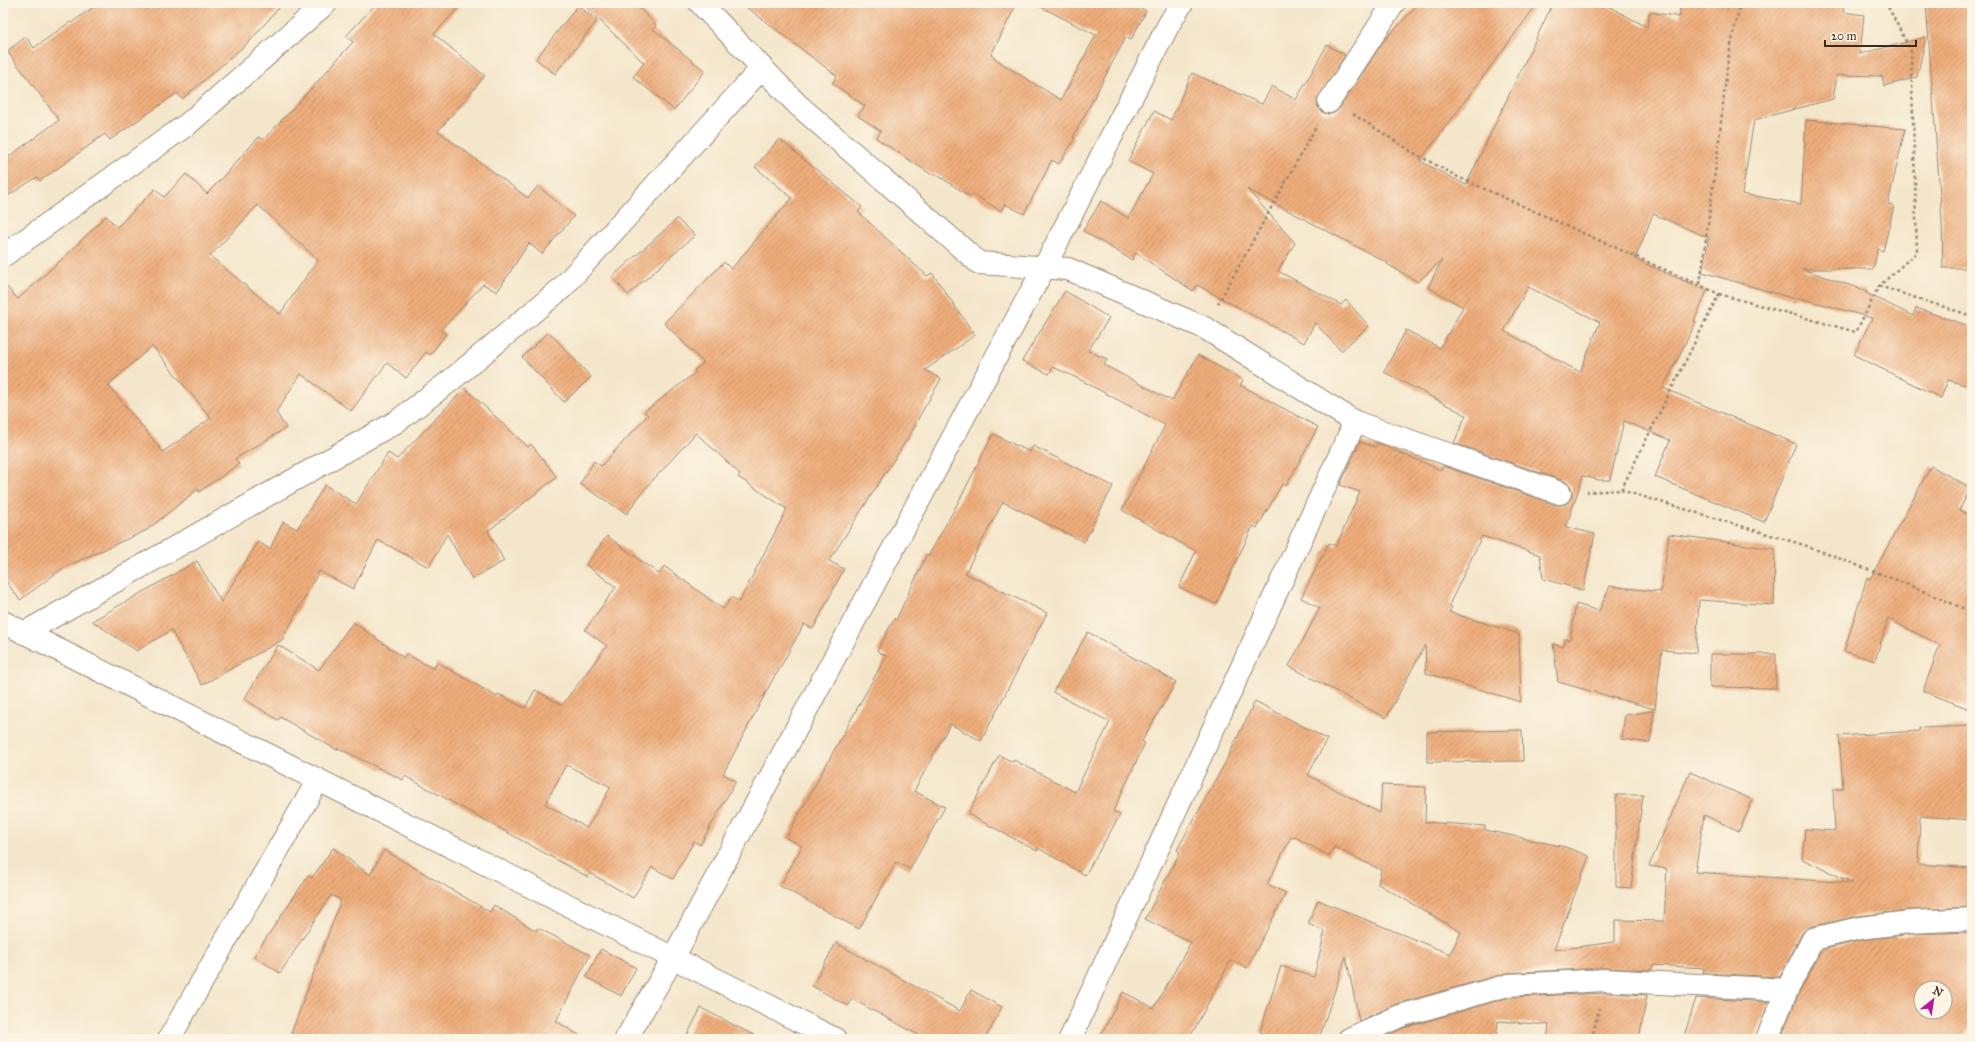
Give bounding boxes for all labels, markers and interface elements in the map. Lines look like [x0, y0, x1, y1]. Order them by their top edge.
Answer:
scale bar [1825, 22, 1916, 48]
text: 20 m [1831, 29, 1857, 43]
north arrow [1913, 980, 1953, 1020]
text: N [1930, 984, 1946, 1000]

